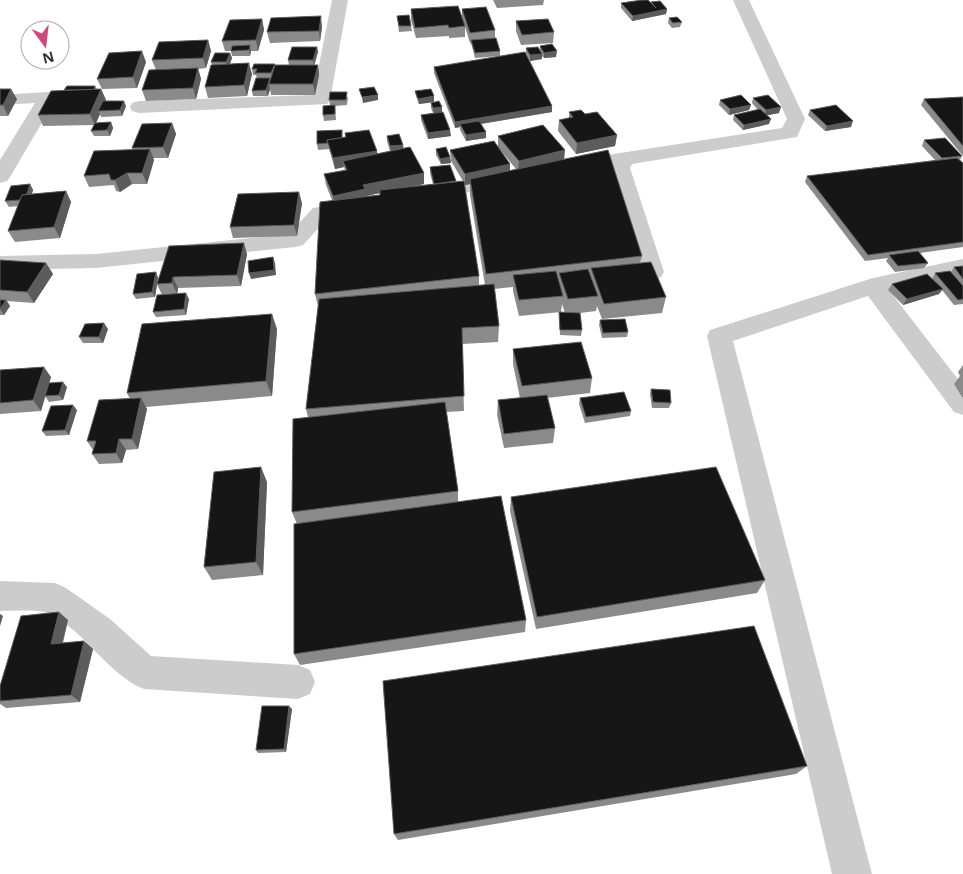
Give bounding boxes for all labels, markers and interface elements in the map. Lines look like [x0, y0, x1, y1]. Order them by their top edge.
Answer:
north arrow [20, 20, 70, 70]
text: N [41, 47, 56, 69]

